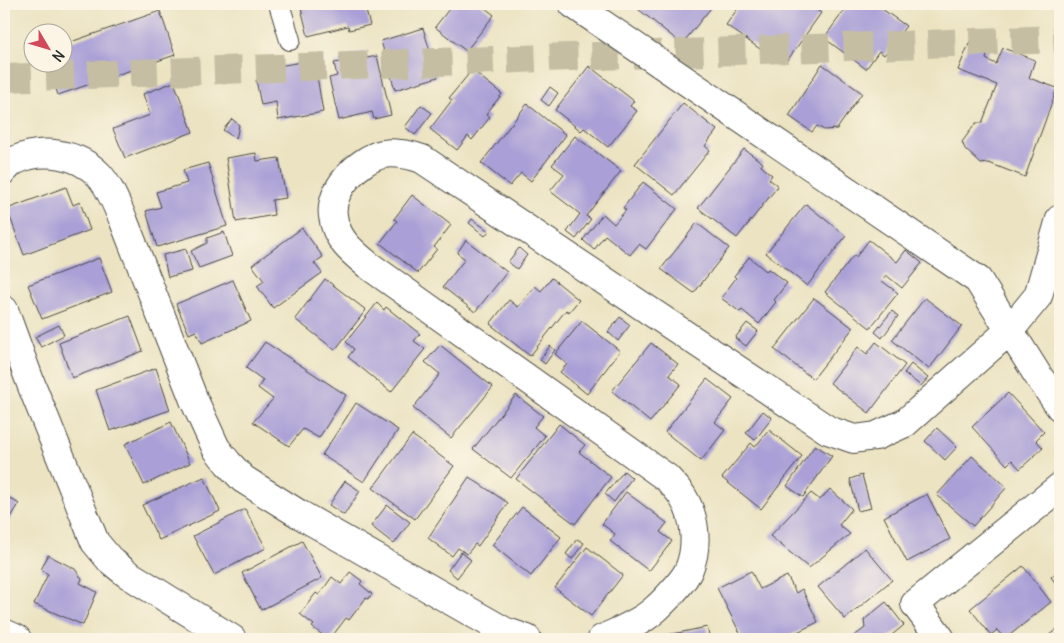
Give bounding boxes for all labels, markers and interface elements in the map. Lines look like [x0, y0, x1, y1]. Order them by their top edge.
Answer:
north arrow [22, 22, 72, 72]
text: N [48, 47, 68, 65]

